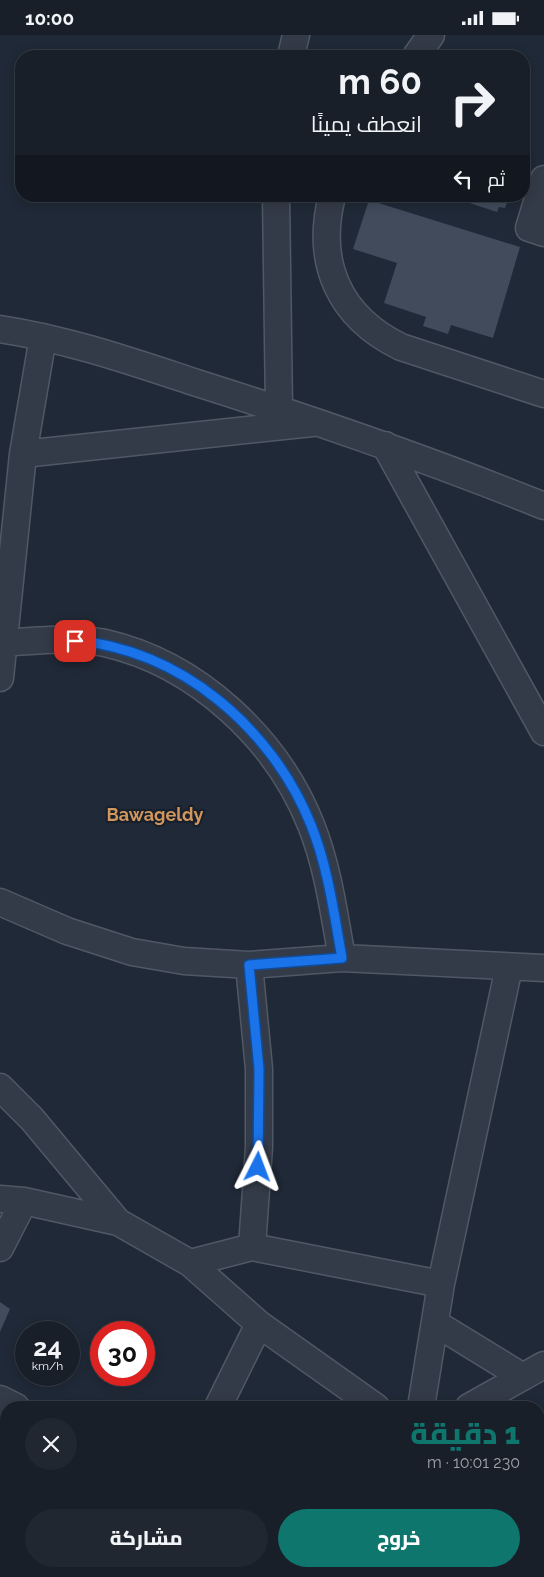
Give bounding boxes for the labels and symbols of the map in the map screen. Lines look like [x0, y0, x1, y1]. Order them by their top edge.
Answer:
pin [54, 620, 96, 662]
district label: Bawageldy [107, 804, 203, 825]
position arrow [231, 1140, 283, 1192]
speed limit sign: 30 [90, 1321, 155, 1386]

